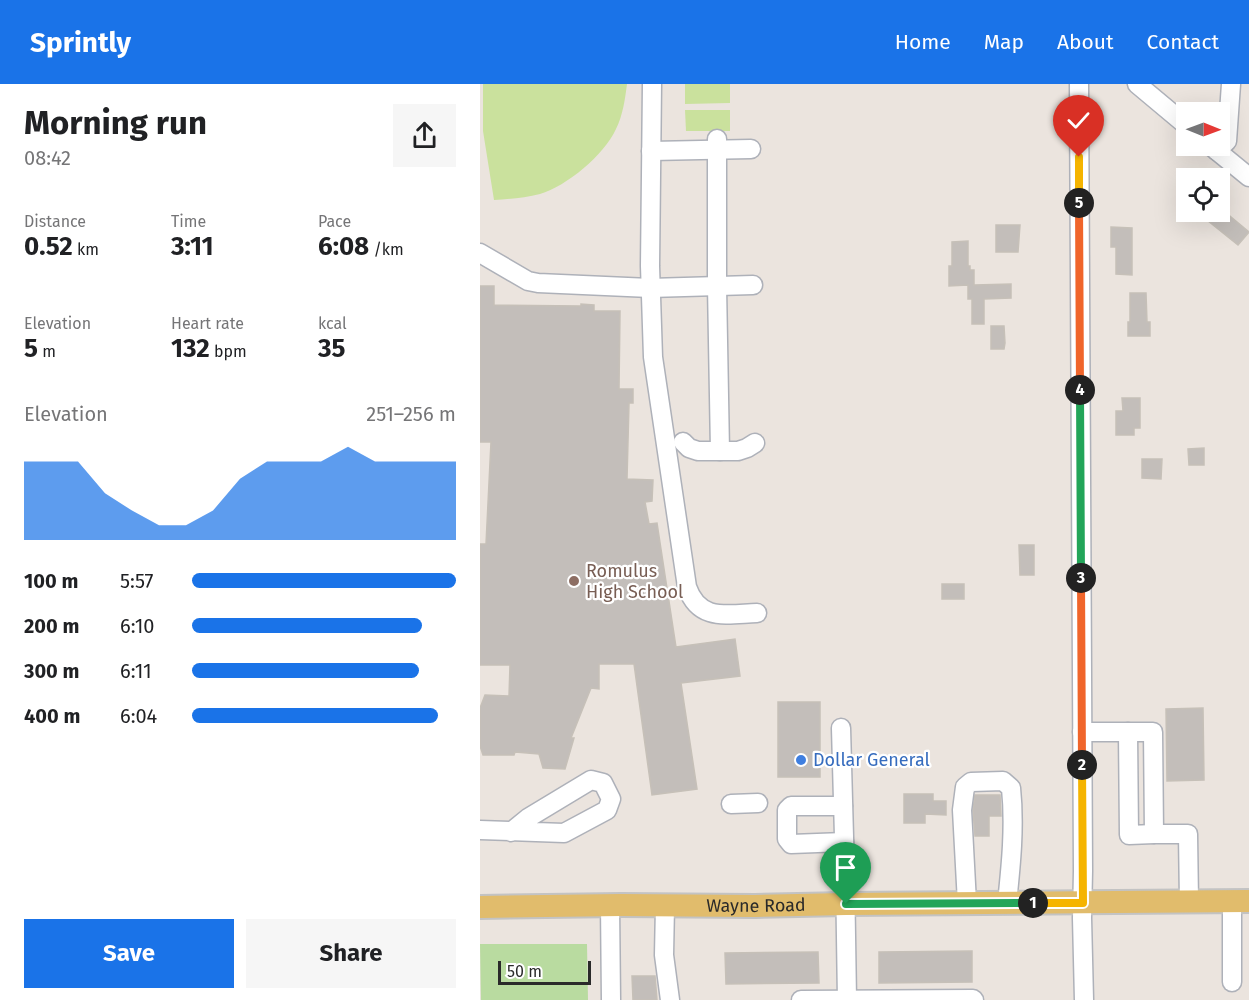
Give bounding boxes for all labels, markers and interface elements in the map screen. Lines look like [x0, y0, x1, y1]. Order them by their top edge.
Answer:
text: Sprintly [30, 26, 131, 59]
text: Home [895, 29, 951, 55]
text: Map [984, 29, 1024, 55]
text: About [1057, 29, 1114, 55]
text: Contact [1147, 29, 1219, 55]
pin [1053, 95, 1104, 157]
north arrow [1176, 102, 1230, 156]
map controls [1176, 102, 1230, 222]
text: Morning run [24, 103, 207, 143]
button: share [393, 104, 456, 167]
icon: check [1062, 104, 1095, 137]
text: 08:42 [24, 146, 71, 170]
button: locate [1176, 168, 1230, 222]
pin: 5 [1064, 188, 1094, 218]
text: 5 [1075, 193, 1083, 212]
text: Distance [24, 212, 86, 231]
text: Time [171, 212, 206, 231]
text: Pace [318, 212, 351, 231]
text: 0.52 [24, 231, 73, 262]
text: 3:11 [171, 231, 214, 262]
text: 6:08 [318, 231, 369, 262]
text: km [73, 240, 99, 259]
text: /km [369, 240, 404, 259]
text: Elevation [24, 314, 91, 333]
text: Heart rate [171, 314, 244, 333]
text: kcal [318, 314, 347, 333]
text: 5 [24, 333, 38, 364]
text: 132 [171, 333, 210, 364]
text: 35 [318, 333, 345, 364]
text: m [38, 342, 56, 361]
text: bpm [210, 342, 247, 361]
pin: 4 [1065, 375, 1095, 405]
text: 4 [1075, 380, 1085, 399]
text: Elevation [24, 402, 108, 426]
text: 251–256 m [366, 402, 456, 426]
place label: Romulus High School [586, 560, 683, 603]
pin: 3 [1066, 563, 1096, 593]
text: 3 [1077, 568, 1085, 587]
text: 100 m [24, 569, 78, 593]
text: 5:57 [120, 569, 153, 593]
marker: Romulus High School [567, 574, 581, 588]
text: 200 m [24, 614, 79, 638]
text: 6:10 [120, 614, 154, 638]
text: 300 m [24, 659, 79, 683]
text: 6:11 [120, 659, 152, 683]
text: 400 m [24, 704, 80, 728]
text: 6:04 [120, 704, 157, 728]
place label: Dollar General [813, 749, 930, 771]
pin: 2 [1067, 750, 1097, 780]
marker: Dollar General [794, 753, 808, 767]
text: 2 [1078, 755, 1086, 774]
pin [820, 842, 871, 904]
icon: arrive [829, 851, 862, 884]
pin: 1 [1018, 888, 1048, 918]
text: 1 [1029, 893, 1037, 912]
street label: Wayne Road [706, 894, 806, 917]
button: Save [24, 919, 234, 988]
button: Share [246, 919, 456, 988]
scale bar [498, 958, 591, 986]
text: 50 m [507, 962, 542, 981]

